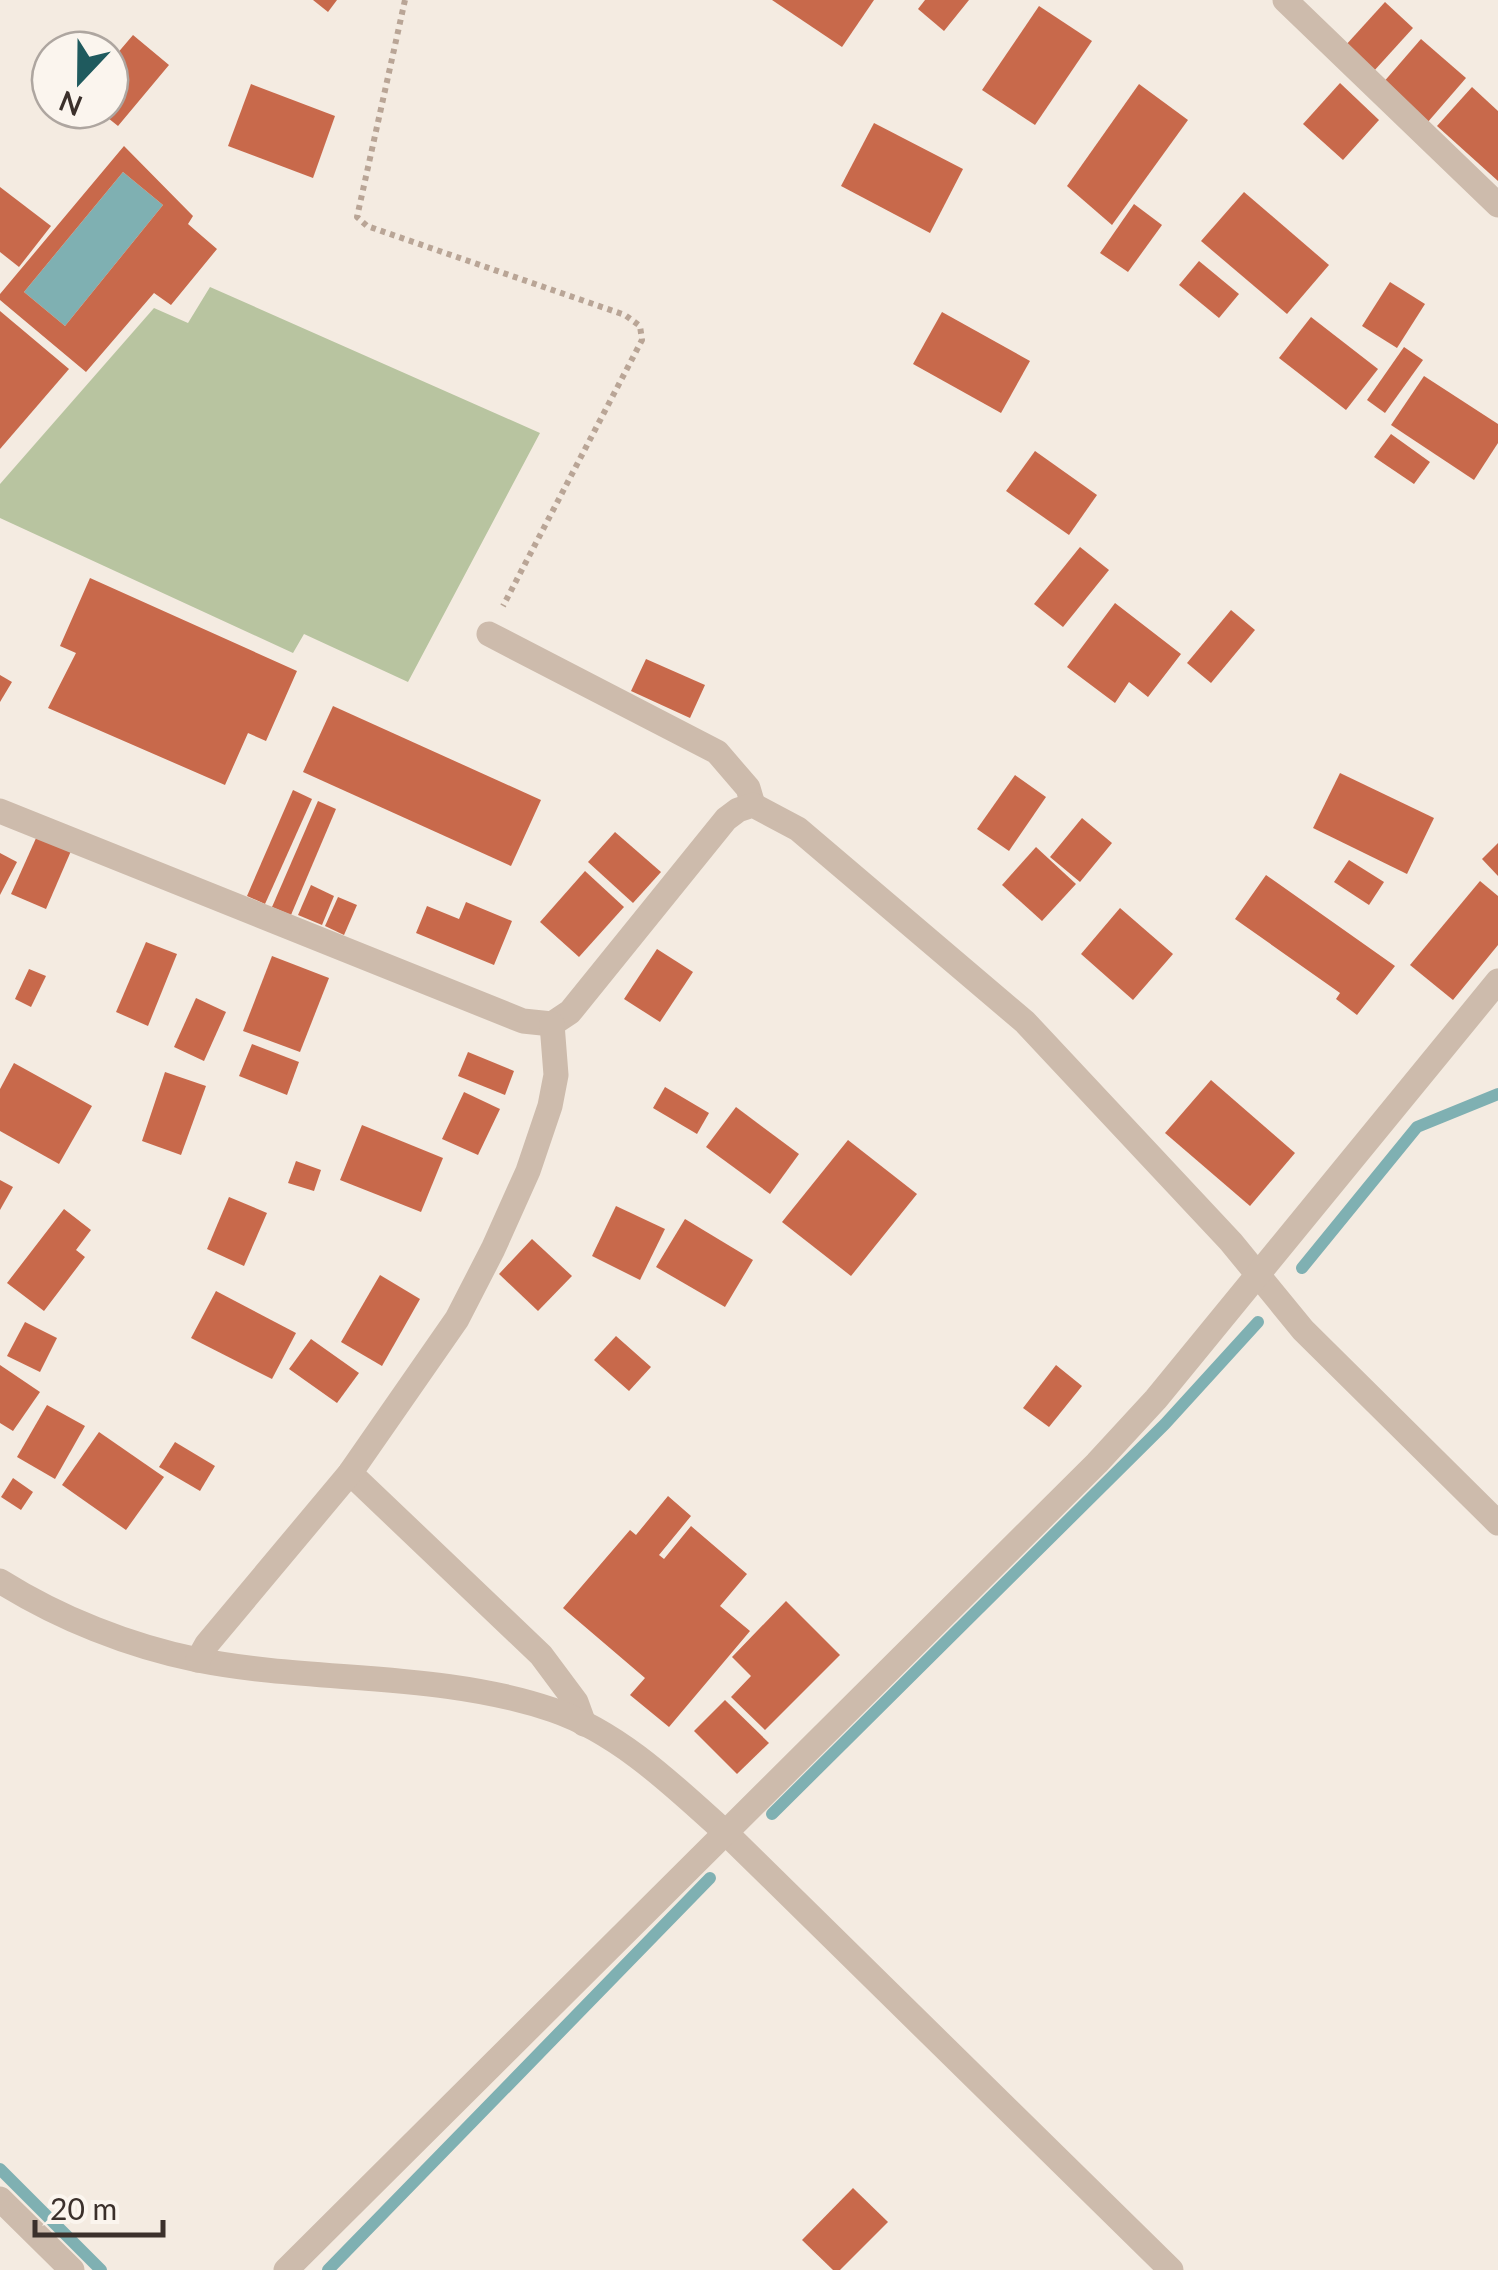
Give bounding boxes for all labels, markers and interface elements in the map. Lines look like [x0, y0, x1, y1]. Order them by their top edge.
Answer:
north arrow [30, 30, 130, 130]
text: N [54, 84, 87, 124]
scale bar [35, 2175, 162, 2237]
text: 20 m [50, 2190, 117, 2226]

